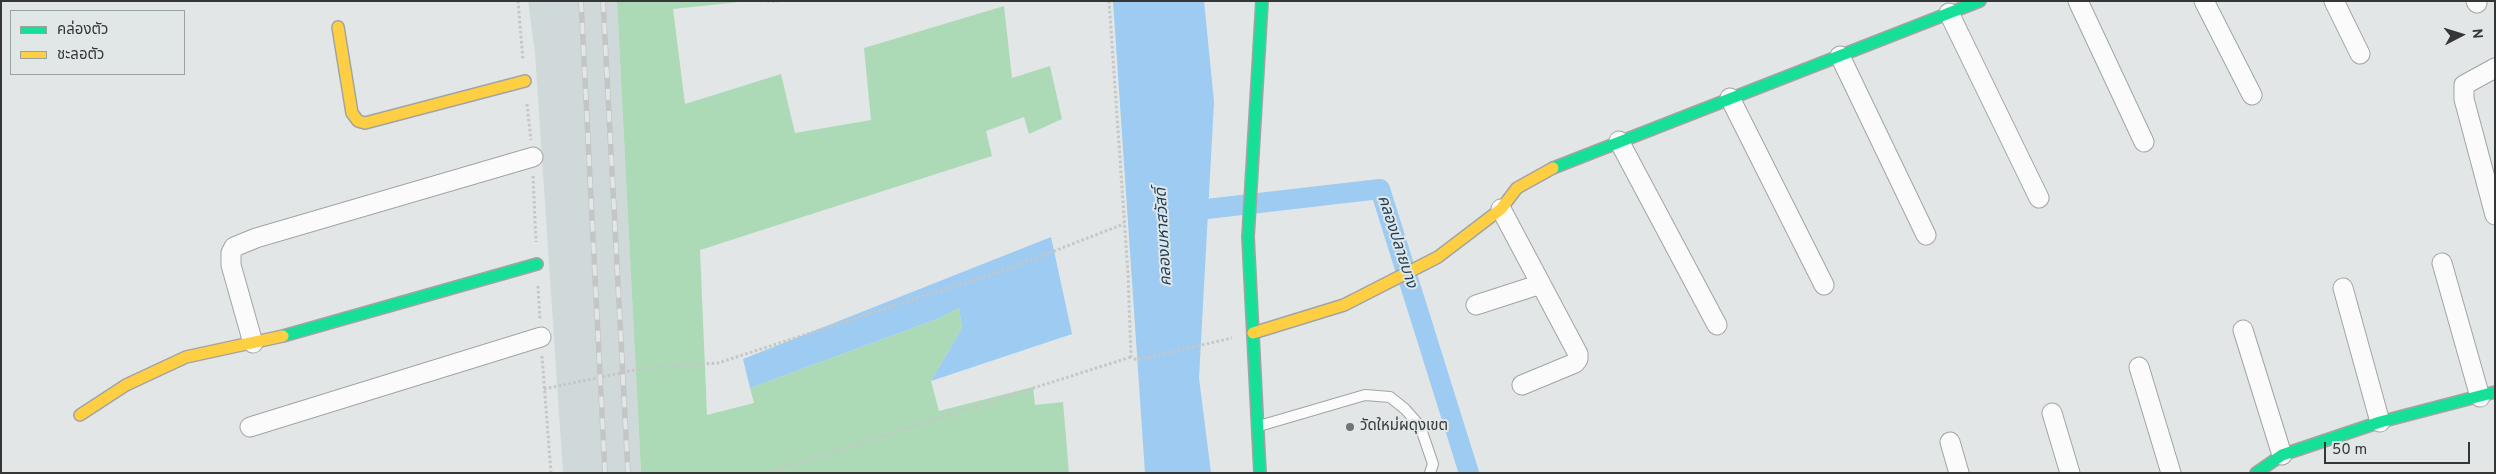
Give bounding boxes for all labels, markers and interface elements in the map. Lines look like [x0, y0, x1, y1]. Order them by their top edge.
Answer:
legend [10, 10, 185, 75]
north arrow [2436, 10, 2486, 60]
text: คล่องตัว [57, 21, 108, 40]
text: N [2468, 28, 2485, 39]
text: ชะลอตัว [57, 46, 104, 65]
water label: คลองมหาสวัสดิ์ [1153, 187, 1177, 287]
water label: คลองปลายบาง [1372, 193, 1420, 291]
place label: วัดใหม่ผดุงเขต [1360, 418, 1448, 436]
marker: วัดใหม่ผดุงเขต [1344, 421, 1356, 433]
scale bar [2326, 432, 2472, 464]
text: 50 m [2332, 441, 2367, 460]

